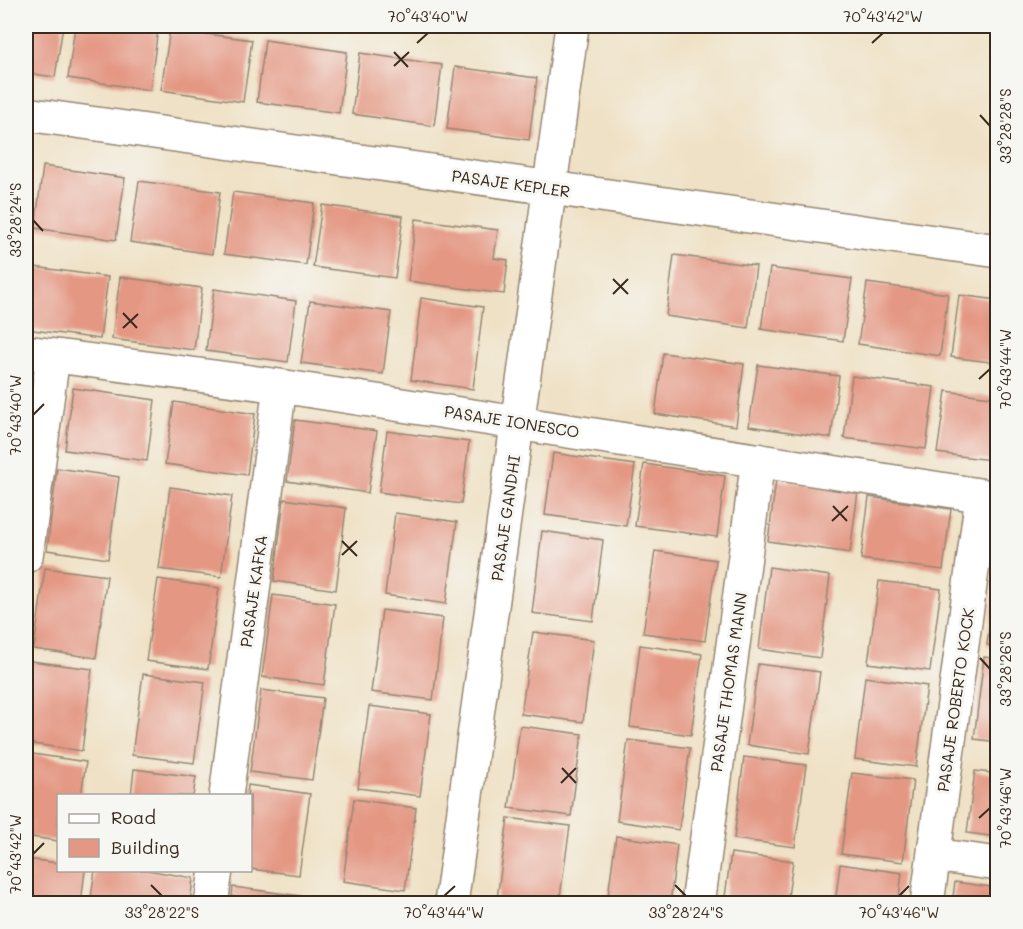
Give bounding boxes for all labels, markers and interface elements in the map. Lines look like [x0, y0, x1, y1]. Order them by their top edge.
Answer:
text: 70°43'40"W [388, 6, 468, 26]
text: 70°43'42"W [843, 6, 923, 26]
text: 33°28'28"S [995, 88, 1015, 164]
street label: PASAJE KEPLER [451, 164, 571, 202]
text: 33°28'24"S [5, 182, 25, 258]
text: 70°43'44"W [995, 329, 1015, 409]
text: 70°43'40"W [5, 375, 25, 455]
street label: PASAJE IONESCO [443, 400, 581, 442]
street label: PASAJE GANDHI [486, 454, 524, 582]
street label: PASAJE KAFKA [235, 533, 271, 649]
street label: PASAJE THOMAS MANN [705, 591, 751, 773]
street label: PASAJE ROBERTO KOCK [932, 607, 978, 793]
text: 33°28'26"S [995, 631, 1015, 707]
text: 70°43'46"W [995, 768, 1015, 848]
legend [57, 794, 252, 872]
text: Road [111, 805, 156, 829]
text: 70°43'42"W [5, 814, 25, 894]
text: Building [111, 835, 179, 859]
text: 33°28'22"S [125, 902, 199, 922]
text: 70°43'44"W [404, 902, 484, 922]
text: 33°28'24"S [648, 902, 724, 922]
text: 70°43'46"W [859, 902, 939, 922]

